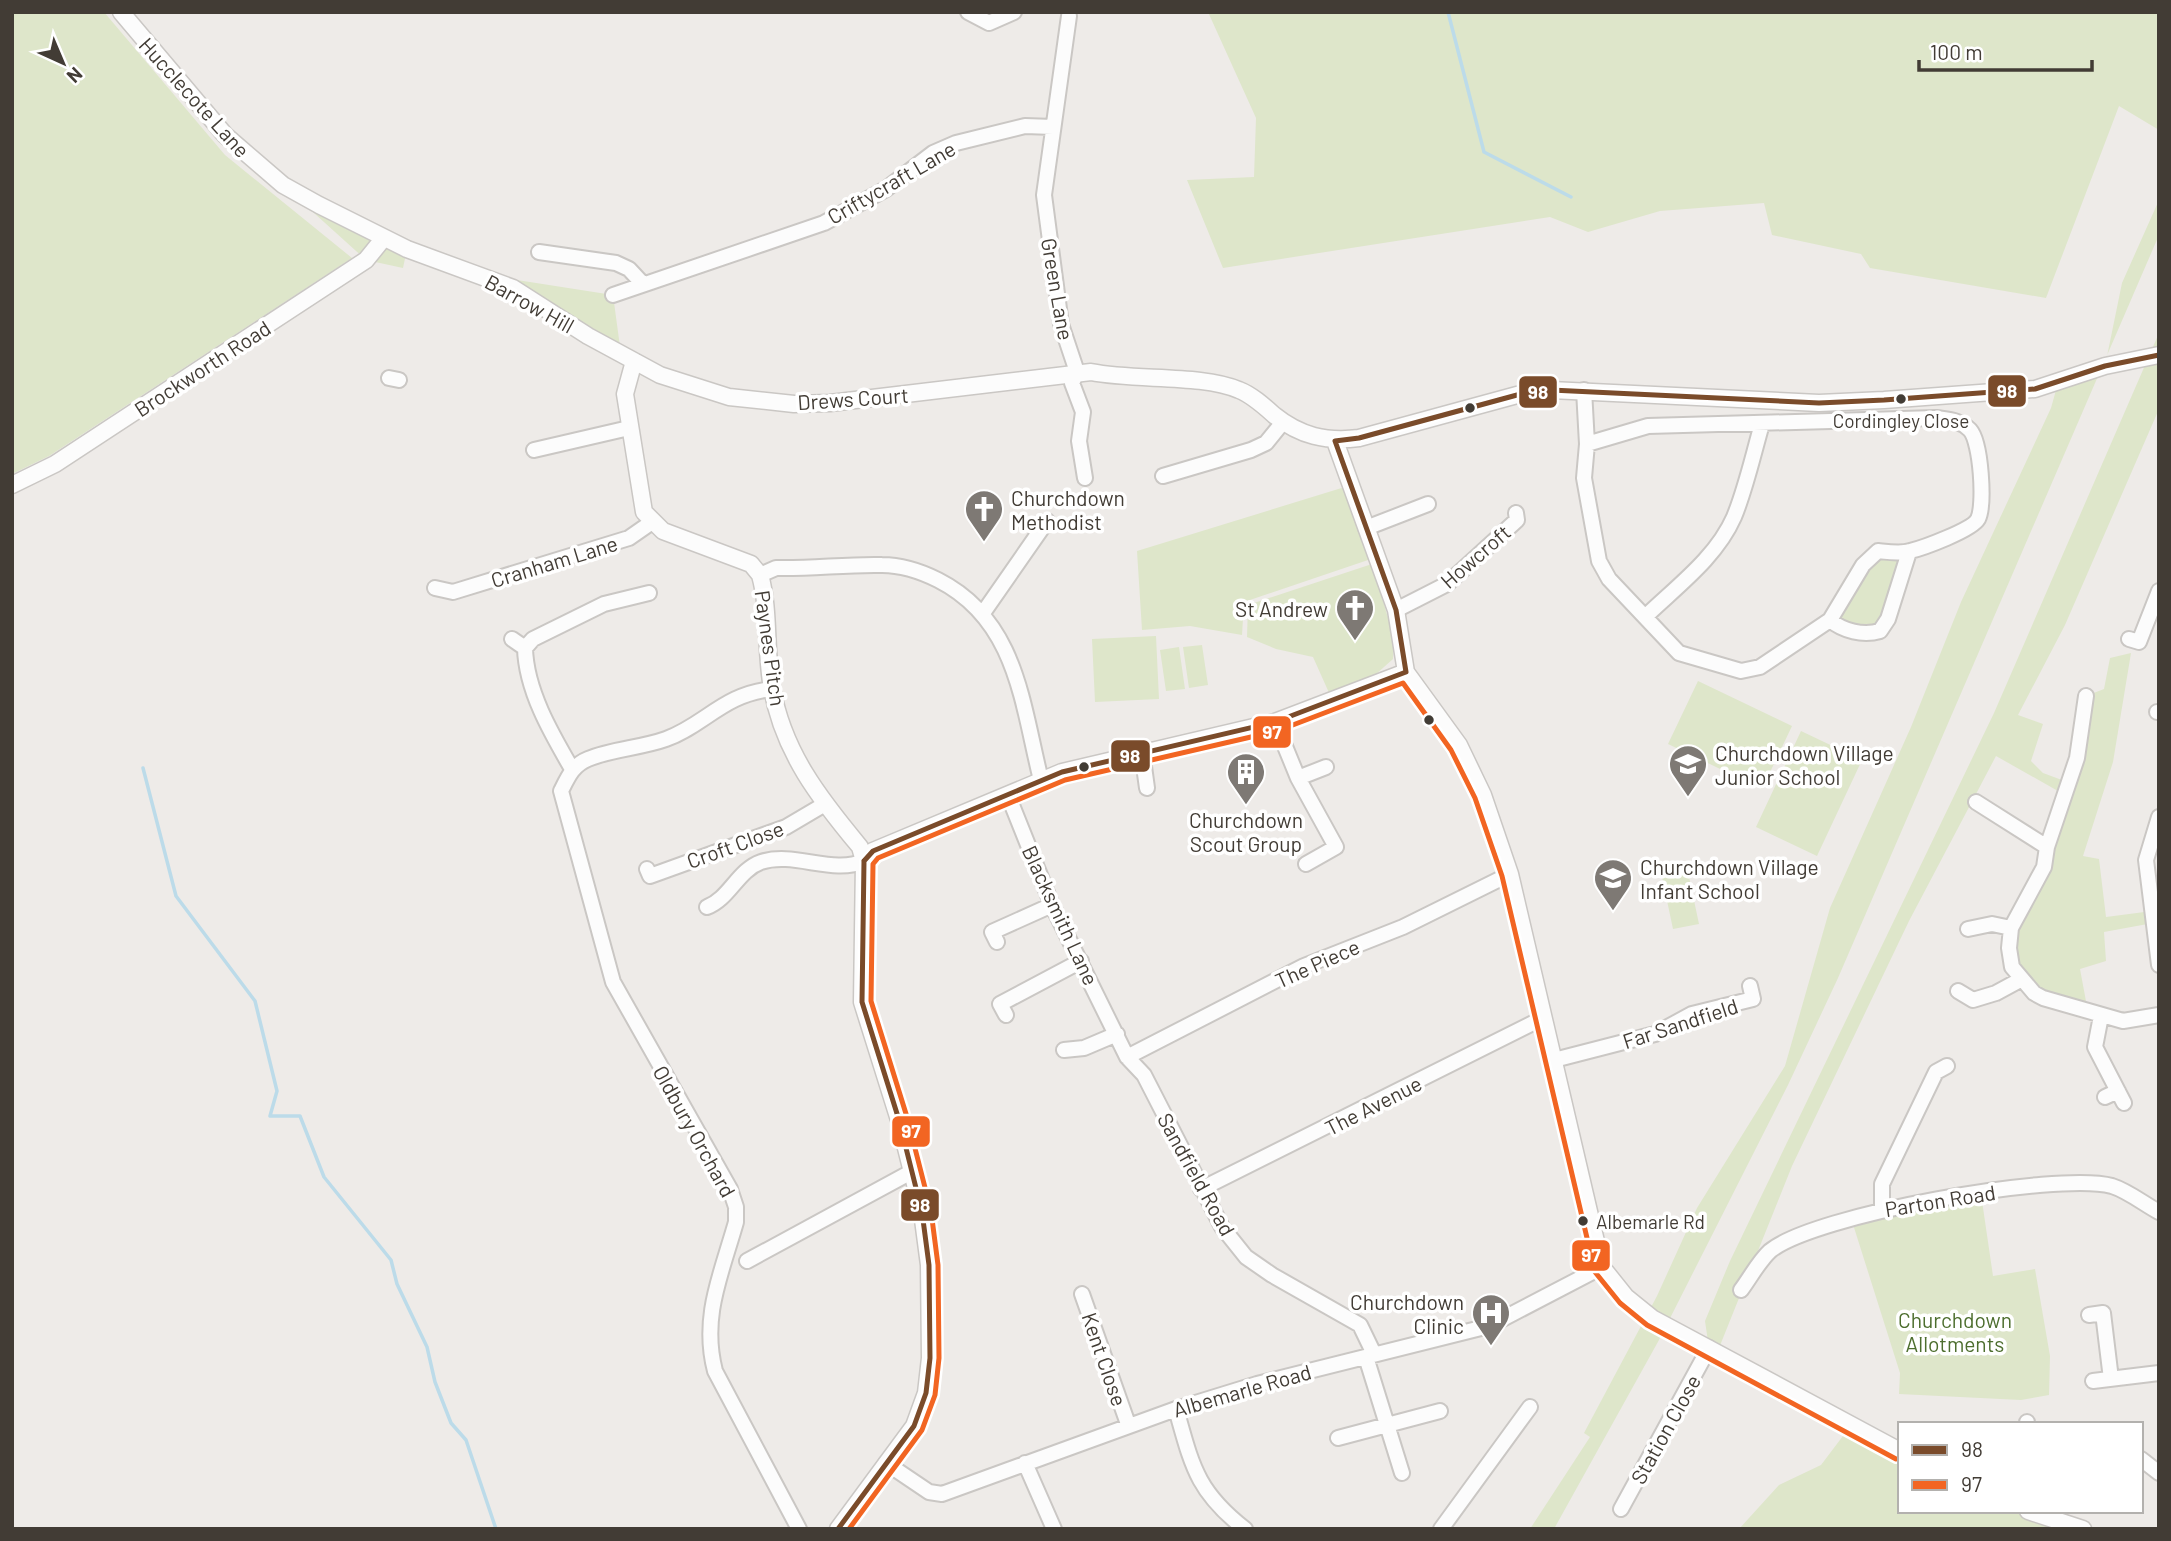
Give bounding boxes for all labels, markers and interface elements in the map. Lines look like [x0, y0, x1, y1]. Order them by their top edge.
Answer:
north arrow [28, 28, 98, 98]
scale bar [1919, 28, 2092, 72]
street label: Hucclecote Lane [135, 32, 255, 162]
text: 100 m [1930, 39, 1983, 64]
text: N [63, 63, 88, 88]
street label: Criftycraft Lane [823, 135, 959, 229]
street label: Green Lane [1037, 236, 1079, 342]
street label: Barrow Hill [481, 268, 579, 338]
street label: Brockworth Road [129, 315, 275, 421]
line badge: 98 [1987, 374, 2027, 408]
line badge: 98 [1518, 375, 1558, 409]
text: 98 [1997, 379, 2017, 402]
text: 98 [1528, 380, 1548, 403]
street label: Drews Court [797, 382, 909, 414]
marker: Cordingley Close [1894, 392, 1908, 406]
unlabelled marker [1463, 401, 1477, 415]
place label: Cordingley Close [1833, 409, 1969, 432]
place label: Churchdown Methodist [1011, 485, 1125, 534]
church icon: Churchdown Methodist [963, 488, 1005, 543]
street label: Howcroft [1435, 519, 1515, 593]
street label: Cranham Lane [488, 530, 620, 592]
church icon: St Andrew [1334, 587, 1376, 642]
street label: Paynes Pitch [751, 589, 791, 707]
place label: St Andrew [1235, 596, 1328, 621]
unlabelled marker [1422, 713, 1436, 727]
line badge: 97 [1252, 715, 1292, 749]
text: 97 [1262, 720, 1282, 743]
line badge: 98 [1110, 739, 1151, 773]
place label: Churchdown Village Junior School [1715, 740, 1894, 789]
school or university icon: Churchdown Village Junior School [1667, 743, 1709, 798]
text: 98 [1120, 744, 1140, 767]
building icon: Churchdown Scout Group [1225, 751, 1267, 806]
unlabelled marker [1077, 760, 1091, 774]
place label: Churchdown Scout Group [1189, 807, 1303, 856]
street label: Croft Close [683, 815, 787, 873]
street label: Blacksmith Lane [1018, 841, 1104, 989]
place label: Churchdown Village Infant School [1640, 854, 1819, 903]
school or university icon: Churchdown Village Infant School [1592, 857, 1634, 912]
street label: The Piece [1271, 933, 1363, 993]
street label: Far Sandfield [1619, 993, 1741, 1053]
street label: Oldbury Orchard [648, 1061, 742, 1201]
street label: The Avenue [1320, 1070, 1426, 1140]
street label: Sandfield Road [1153, 1108, 1241, 1240]
line badge: 97 [891, 1115, 931, 1148]
text: 97 [901, 1119, 921, 1142]
street label: Parton Road [1883, 1179, 1997, 1221]
line badge: 98 [900, 1188, 940, 1222]
text: 98 [910, 1193, 930, 1216]
place label: Albemarle Rd [1596, 1210, 1705, 1233]
marker: Albemarle Rd [1576, 1214, 1590, 1228]
line badge: 97 [1571, 1239, 1611, 1272]
text: 97 [1581, 1243, 1601, 1266]
place label: Churchdown Clinic [1350, 1289, 1464, 1338]
hospital icon: Churchdown Clinic [1470, 1292, 1512, 1347]
park label: Churchdown Allotments [1898, 1307, 2012, 1356]
street label: Kent Close [1077, 1309, 1133, 1409]
street label: Albemarle Road [1170, 1358, 1314, 1422]
street label: Station Close [1625, 1370, 1705, 1488]
legend [1898, 1422, 2143, 1513]
text: 98 [1961, 1436, 1983, 1461]
text: 97 [1961, 1471, 1982, 1496]

